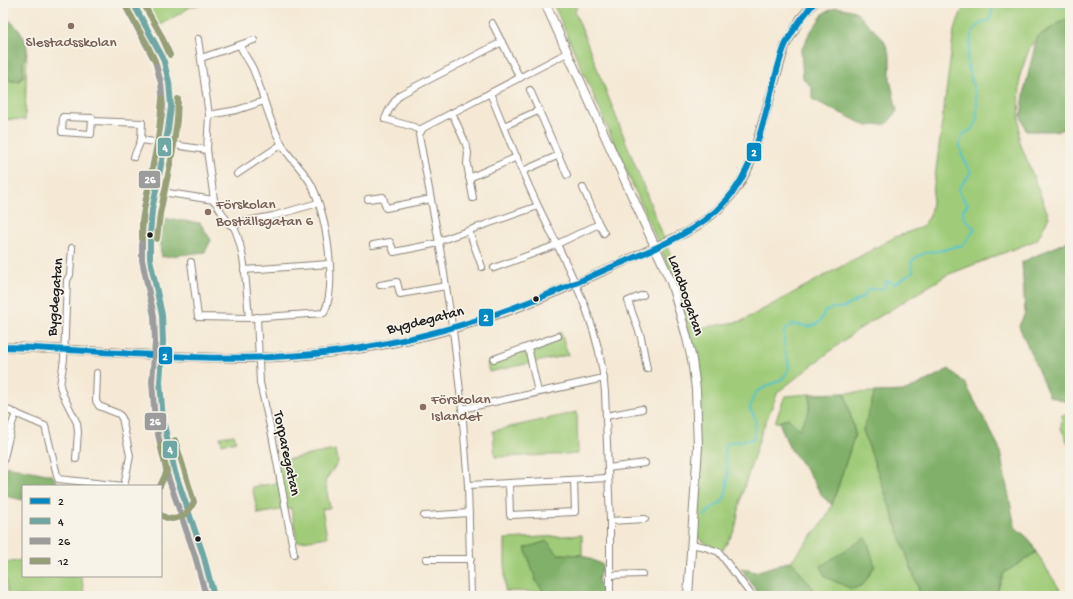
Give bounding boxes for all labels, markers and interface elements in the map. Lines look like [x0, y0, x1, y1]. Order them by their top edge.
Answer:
marker: Slestadsskolan [66, 21, 76, 31]
place label: Slestadsskolan [25, 34, 117, 52]
line badge: 4 [157, 137, 172, 157]
line badge: 2 [746, 142, 762, 162]
text: 4 [161, 143, 168, 155]
text: 2 [751, 148, 757, 160]
line badge: 26 [138, 170, 161, 189]
text: 26 [145, 175, 156, 187]
place label: Förskolan Boställsgatan 6 [215, 196, 314, 231]
marker: Förskolan Boställsgatan 6 [203, 207, 213, 217]
unlabelled marker [145, 230, 155, 240]
street label: Landbogatan [663, 253, 707, 338]
street label: Bygdegatan [44, 257, 68, 338]
unlabelled marker [531, 294, 541, 304]
street label: Bygdegatan [384, 303, 466, 339]
line badge: 2 [478, 308, 494, 327]
text: 2 [483, 313, 489, 325]
line badge: 2 [158, 346, 173, 365]
text: 2 [162, 352, 168, 364]
place label: Förskolan Islandet [430, 391, 491, 426]
marker: Förskolan Islandet [418, 402, 428, 412]
street label: Torparegatan [268, 408, 304, 497]
line badge: 26 [144, 412, 167, 431]
text: 26 [150, 417, 161, 429]
line badge: 4 [162, 440, 178, 459]
text: 4 [166, 445, 173, 457]
legend [22, 485, 162, 577]
text: 2 [58, 496, 64, 510]
text: 4 [58, 516, 64, 530]
unlabelled marker [193, 534, 203, 544]
text: 26 [58, 536, 71, 550]
text: 12 [57, 556, 69, 570]

